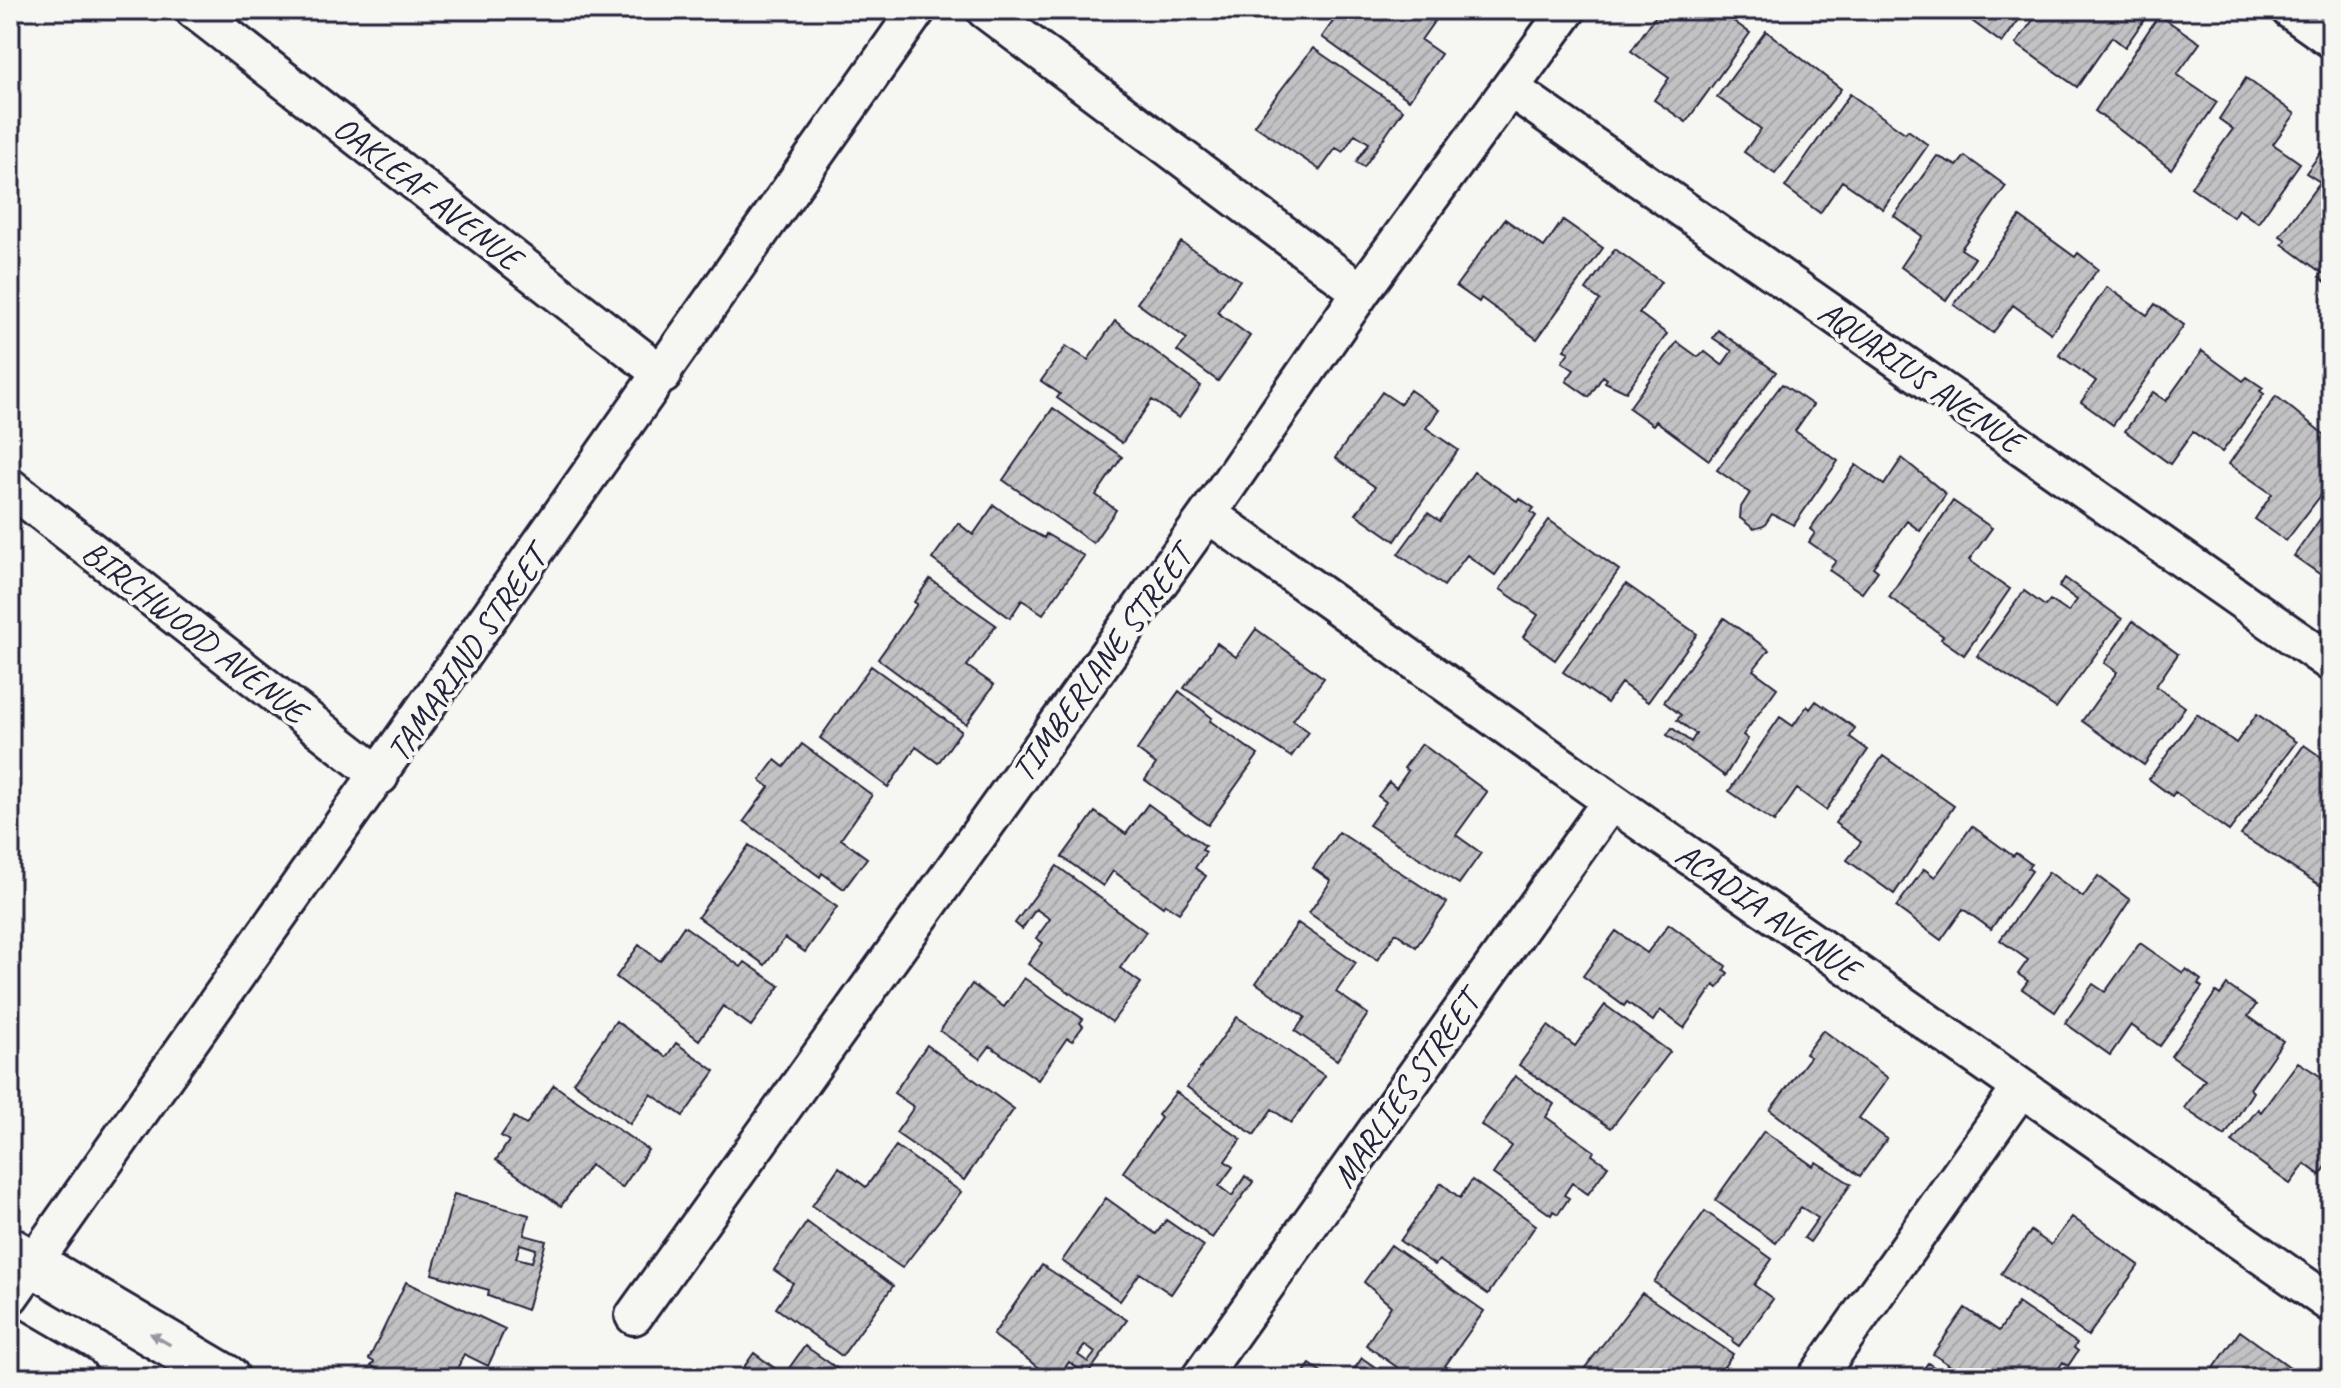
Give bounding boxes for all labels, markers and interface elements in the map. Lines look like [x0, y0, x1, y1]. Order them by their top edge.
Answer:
street label: OAKLEAF AVENUE [325, 106, 534, 282]
street label: AQUARIUS AVENUE [1810, 290, 2035, 465]
street label: BIRCHWOOD AVENUE [74, 530, 319, 735]
street label: TAMARIND STREET [377, 532, 561, 770]
street label: TIMBERLANE STREET [1001, 532, 1205, 790]
street label: ACADIA AVENUE [1668, 832, 1871, 993]
street label: MARLIES STREET [1322, 976, 1494, 1196]
one-way arrow [149, 1332, 171, 1346]

